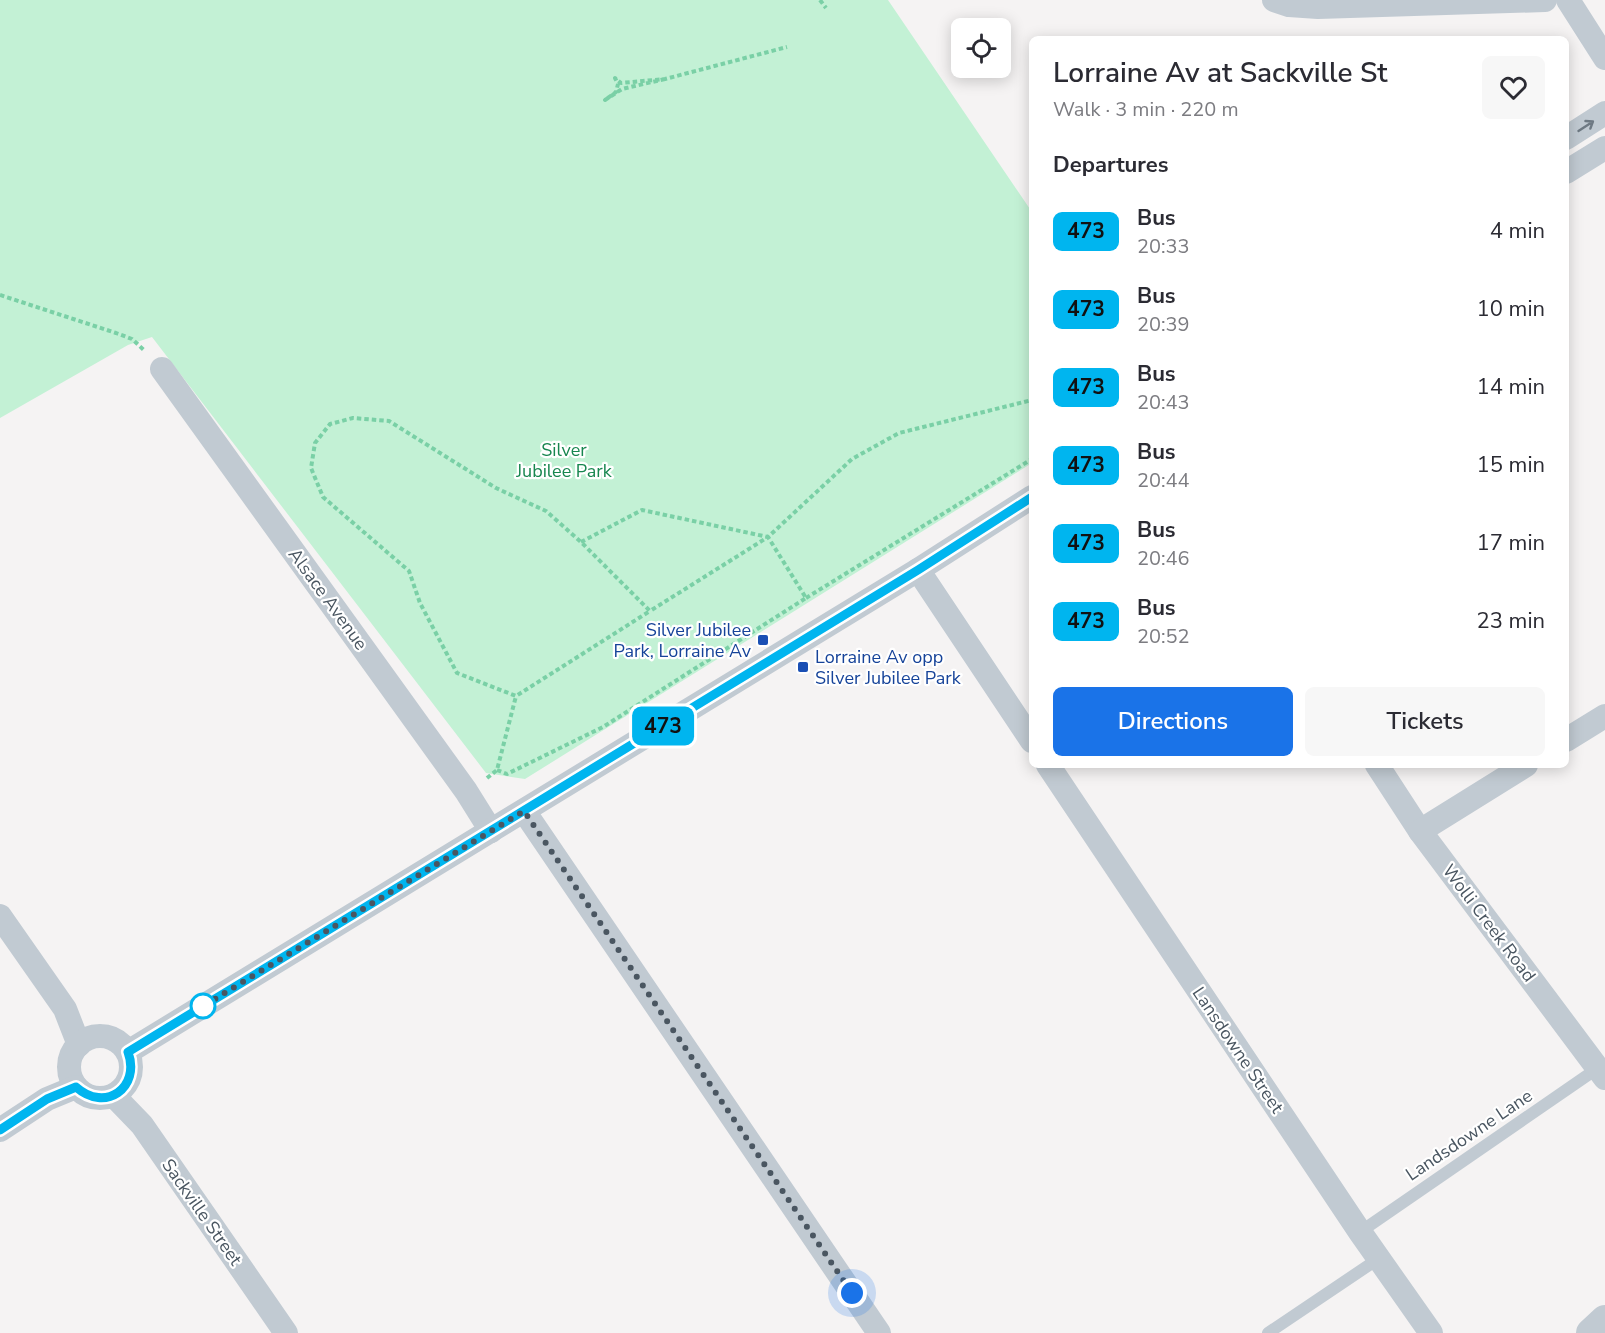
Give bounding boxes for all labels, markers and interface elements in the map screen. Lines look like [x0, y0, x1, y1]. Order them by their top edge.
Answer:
map controls [951, 18, 1011, 78]
button: locate [951, 18, 1011, 78]
text: Lorraine Av at Sackville St [1053, 54, 1387, 92]
button: heart [1482, 56, 1545, 119]
text: Walk · 3 min · 220 m [1053, 96, 1239, 123]
one-way arrow [1577, 119, 1594, 132]
text: Departures [1053, 150, 1168, 180]
text: Bus [1137, 203, 1176, 233]
text: 4 min [1490, 216, 1545, 246]
text: 473 [1067, 217, 1105, 245]
text: 20:33 [1137, 233, 1190, 260]
text: Bus [1137, 281, 1176, 311]
text: 10 min [1477, 294, 1545, 324]
text: 473 [1067, 295, 1105, 323]
text: 20:39 [1137, 311, 1190, 338]
text: Bus [1137, 359, 1176, 389]
text: 14 min [1477, 372, 1545, 402]
text: 473 [1067, 373, 1105, 401]
text: 20:43 [1137, 389, 1190, 416]
text: Bus [1137, 437, 1176, 467]
park label: Silver Jubilee Park [515, 438, 613, 483]
text: 15 min [1477, 450, 1545, 480]
text: 473 [1067, 451, 1105, 479]
text: 20:44 [1137, 467, 1190, 494]
text: Bus [1137, 515, 1176, 545]
text: 17 min [1477, 528, 1545, 558]
text: 473 [1067, 529, 1105, 557]
street label: Alsace Avenue [283, 543, 373, 655]
text: 20:46 [1137, 545, 1190, 572]
text: Bus [1137, 593, 1176, 623]
text: 23 min [1477, 606, 1545, 636]
text: 473 [1067, 607, 1105, 635]
place label: Silver Jubilee Park, Lorraine Av [614, 618, 752, 663]
text: 20:52 [1137, 623, 1190, 650]
marker: Silver Jubilee Park, Lorraine Av [756, 633, 770, 647]
place label: Lorraine Av opp Silver Jubilee Park [815, 645, 962, 690]
marker: Lorraine Av opp Silver Jubilee Park [796, 660, 810, 674]
button: Directions [1053, 687, 1293, 756]
button: Tickets [1305, 687, 1545, 756]
line badge: 473 [628, 706, 698, 746]
text: 473 [644, 712, 682, 740]
street label: Wolli Creek Road [1437, 859, 1541, 987]
street label: Lansdowne Street [1187, 982, 1290, 1118]
unlabelled marker [190, 993, 216, 1019]
street label: Landsdowne Lane [1401, 1084, 1537, 1186]
street label: Sackville Street [156, 1154, 248, 1271]
your location [837, 1278, 867, 1308]

